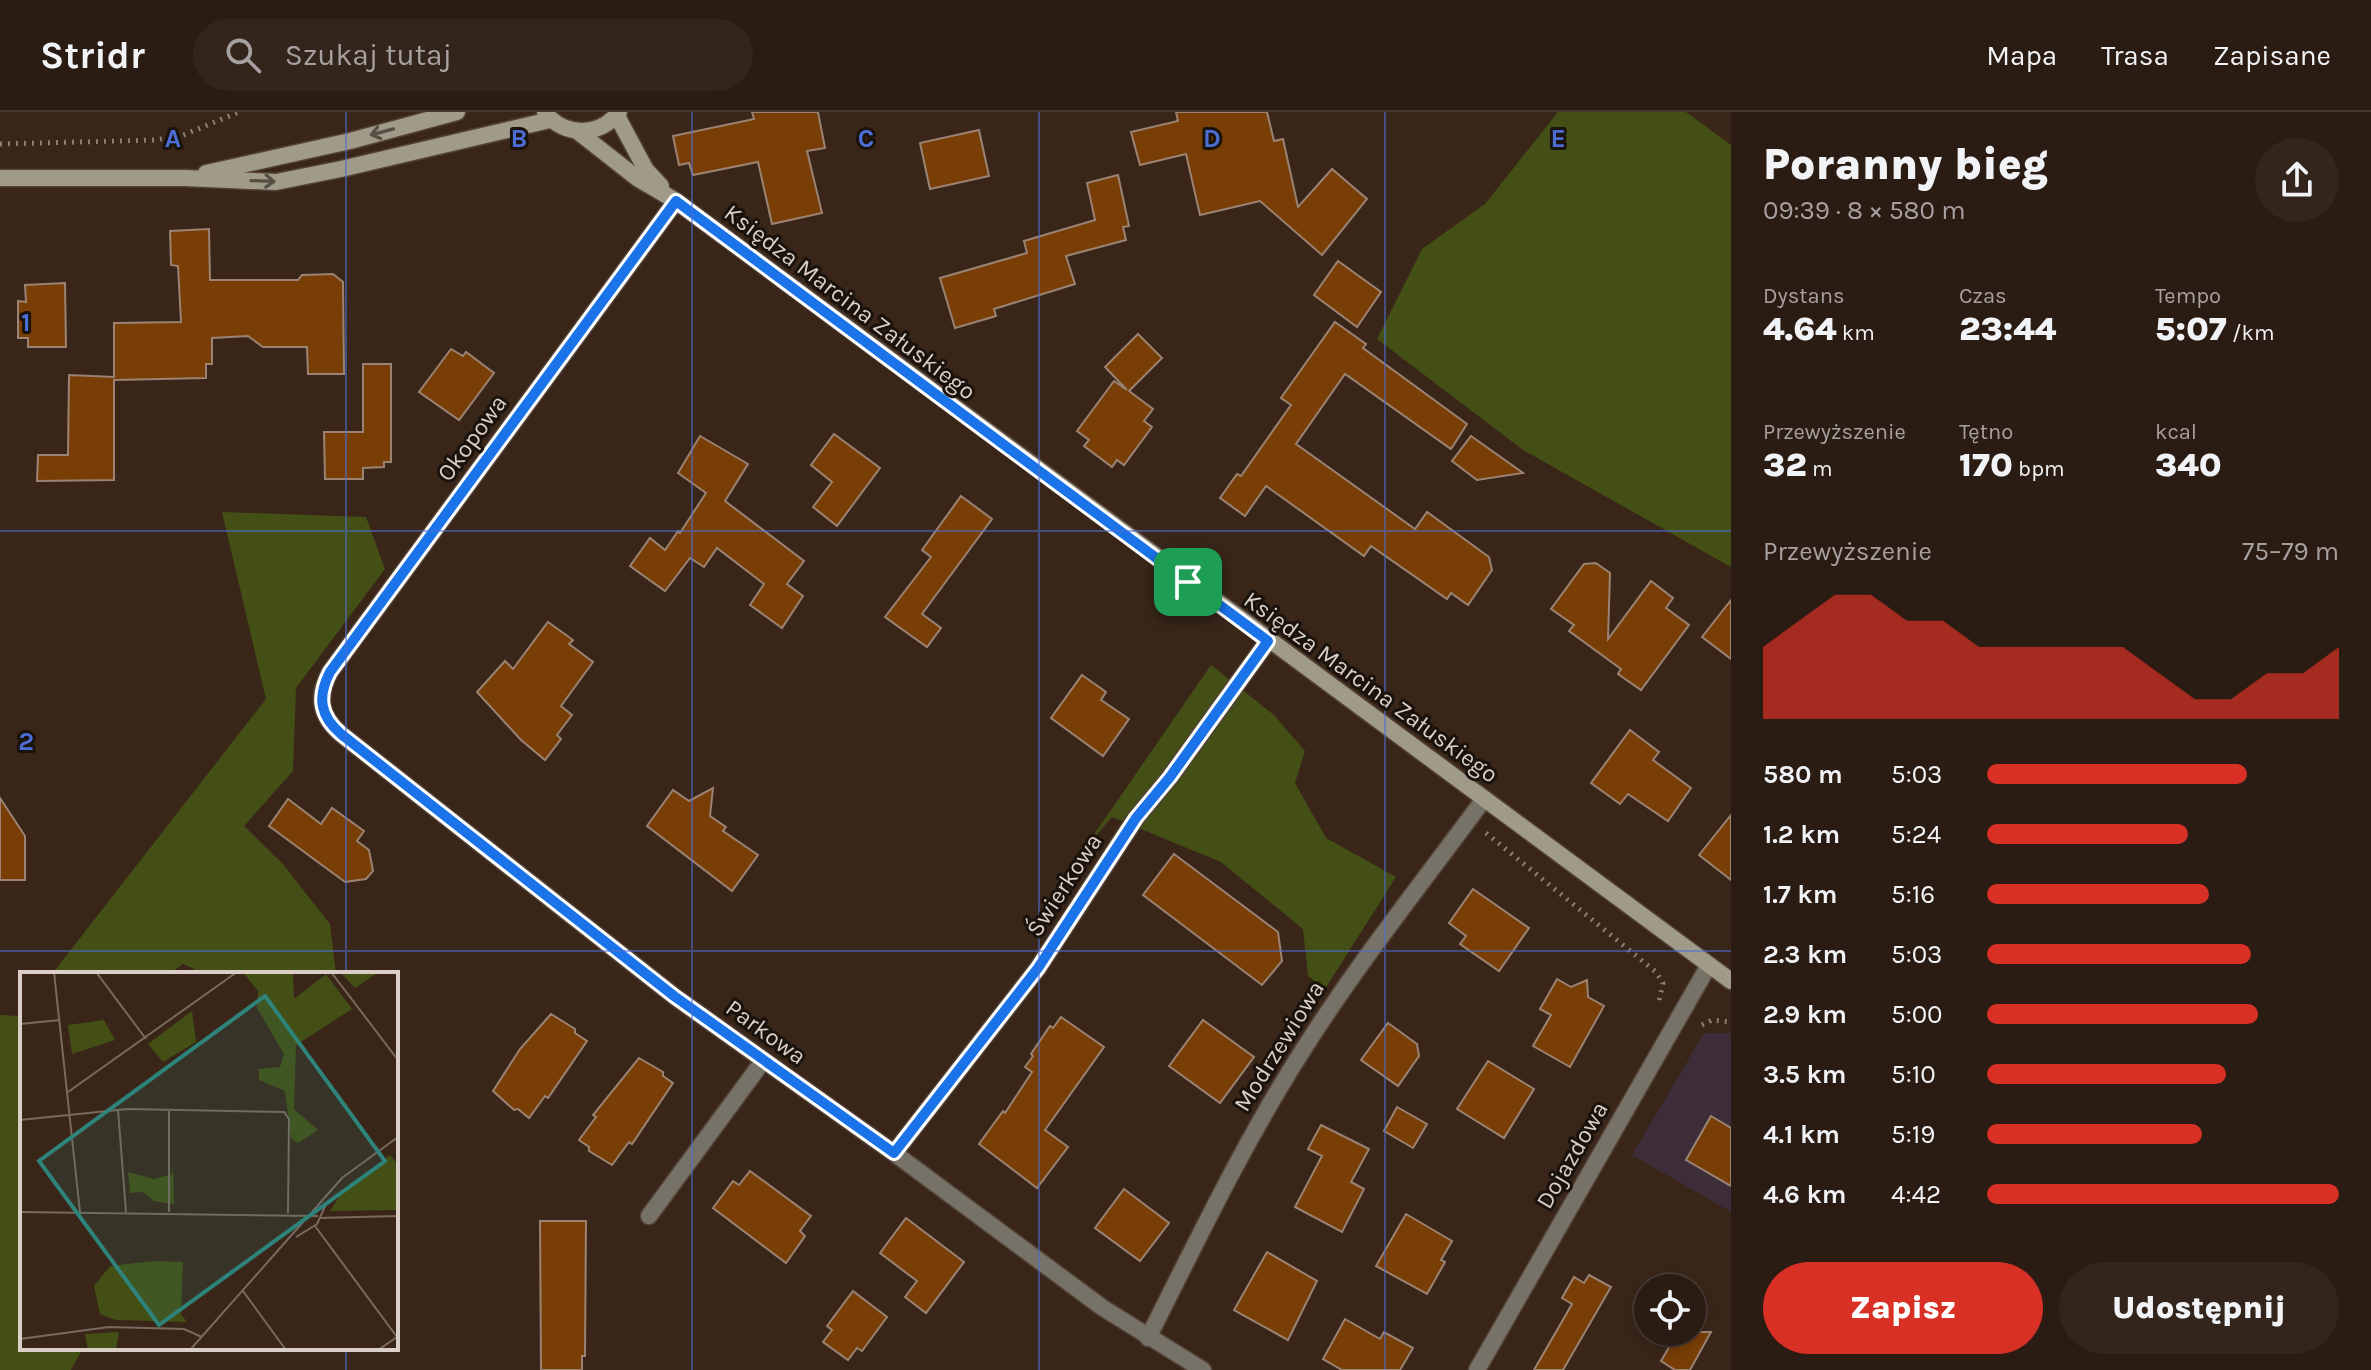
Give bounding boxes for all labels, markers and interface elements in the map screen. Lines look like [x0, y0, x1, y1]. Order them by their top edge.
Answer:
search box [193, 19, 753, 91]
text: Stridr [40, 33, 145, 78]
icon: search [221, 33, 265, 77]
text: Szukaj tutaj [285, 37, 452, 73]
text: Mapa [1986, 39, 2057, 72]
text: Trasa [2101, 39, 2169, 72]
text: Zapisane [2213, 39, 2331, 72]
text: A [165, 123, 181, 154]
text: B [511, 123, 527, 154]
text: C [858, 123, 874, 154]
text: D [1203, 123, 1221, 154]
text: E [1550, 123, 1566, 154]
one-way arrow [369, 126, 395, 141]
button: share [2255, 138, 2339, 222]
text: Poranny bieg [1763, 139, 2048, 190]
one-way arrow [249, 174, 276, 189]
text: 09:39 · 8 × 580 m [1763, 195, 1966, 226]
street label: Księdza Marcina Załuskiego [719, 198, 981, 406]
text: Dystans [1763, 283, 1845, 309]
text: Czas [1959, 283, 2007, 309]
text: Tempo [2155, 283, 2221, 309]
text: 1 [21, 307, 31, 338]
text: 4.64 [1763, 309, 1837, 349]
text: 23:44 [1959, 309, 2056, 349]
text: 5:07 [2155, 309, 2227, 349]
text: km [1837, 320, 1875, 346]
text: /km [2227, 320, 2275, 346]
street label: Okopowa [431, 389, 513, 487]
text: Przewyższenie [1763, 419, 1906, 445]
text: Tętno [1959, 419, 2013, 445]
text: kcal [2155, 419, 2197, 445]
text: 32 [1763, 445, 1807, 485]
text: 170 [1959, 445, 2013, 485]
text: 340 [2155, 445, 2222, 485]
text: m [1807, 456, 1833, 482]
text: bpm [2013, 456, 2065, 482]
text: Przewyższenie [1763, 536, 1932, 567]
text: 75–79 m [2242, 536, 2339, 567]
pin [1154, 548, 1222, 616]
icon: arrive [1166, 560, 1210, 604]
street label: Księdza Marcina Załuskiego [1238, 585, 1504, 789]
text: 2 [18, 726, 34, 757]
text: 580 m [1763, 759, 1843, 790]
text: 5:03 [1891, 759, 1942, 790]
text: 1.2 km [1763, 819, 1840, 850]
text: 5:24 [1891, 819, 1941, 850]
street label: Świerkowa [1020, 828, 1108, 942]
text: 1.7 km [1763, 879, 1837, 910]
text: 5:16 [1891, 879, 1935, 910]
text: 2.3 km [1763, 939, 1847, 970]
text: 5:03 [1891, 939, 1942, 970]
inset map [20, 972, 398, 1350]
street label: Modrzewiowa [1228, 976, 1330, 1116]
street label: Parkowa [720, 994, 812, 1070]
text: 2.9 km [1763, 999, 1847, 1030]
text: 5:00 [1891, 999, 1943, 1030]
text: 3.5 km [1763, 1059, 1847, 1090]
text: 5:10 [1891, 1059, 1936, 1090]
street label: Dojazdowa [1530, 1096, 1614, 1214]
text: 4.1 km [1763, 1119, 1840, 1150]
text: 5:19 [1891, 1119, 1935, 1150]
text: 4.6 km [1763, 1179, 1846, 1210]
text: 4:42 [1891, 1179, 1941, 1210]
button: Zapisz [1763, 1262, 2043, 1354]
button: Udostępnij [2059, 1262, 2339, 1354]
map controls [1634, 1274, 1706, 1346]
button: locate [1634, 1274, 1706, 1346]

